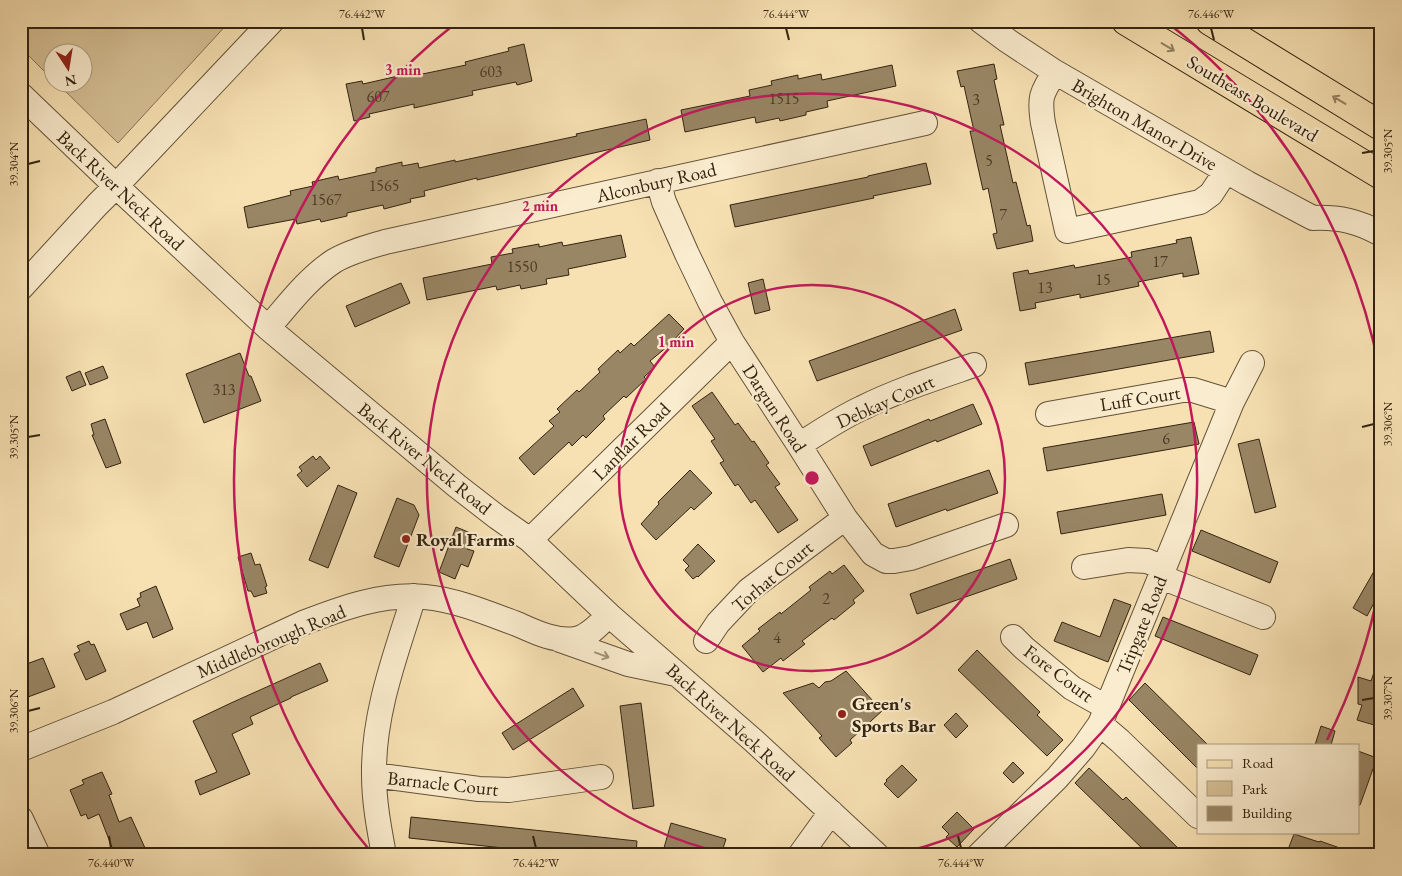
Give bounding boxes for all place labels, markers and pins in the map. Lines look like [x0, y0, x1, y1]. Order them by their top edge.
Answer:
centre of rings [803, 469, 821, 487]
place label: Royal Farms [416, 527, 515, 552]
marker: Royal Farms [400, 533, 412, 545]
place label: Green's Sports Bar [852, 691, 936, 738]
marker: Green's Sports Bar [836, 708, 848, 720]

